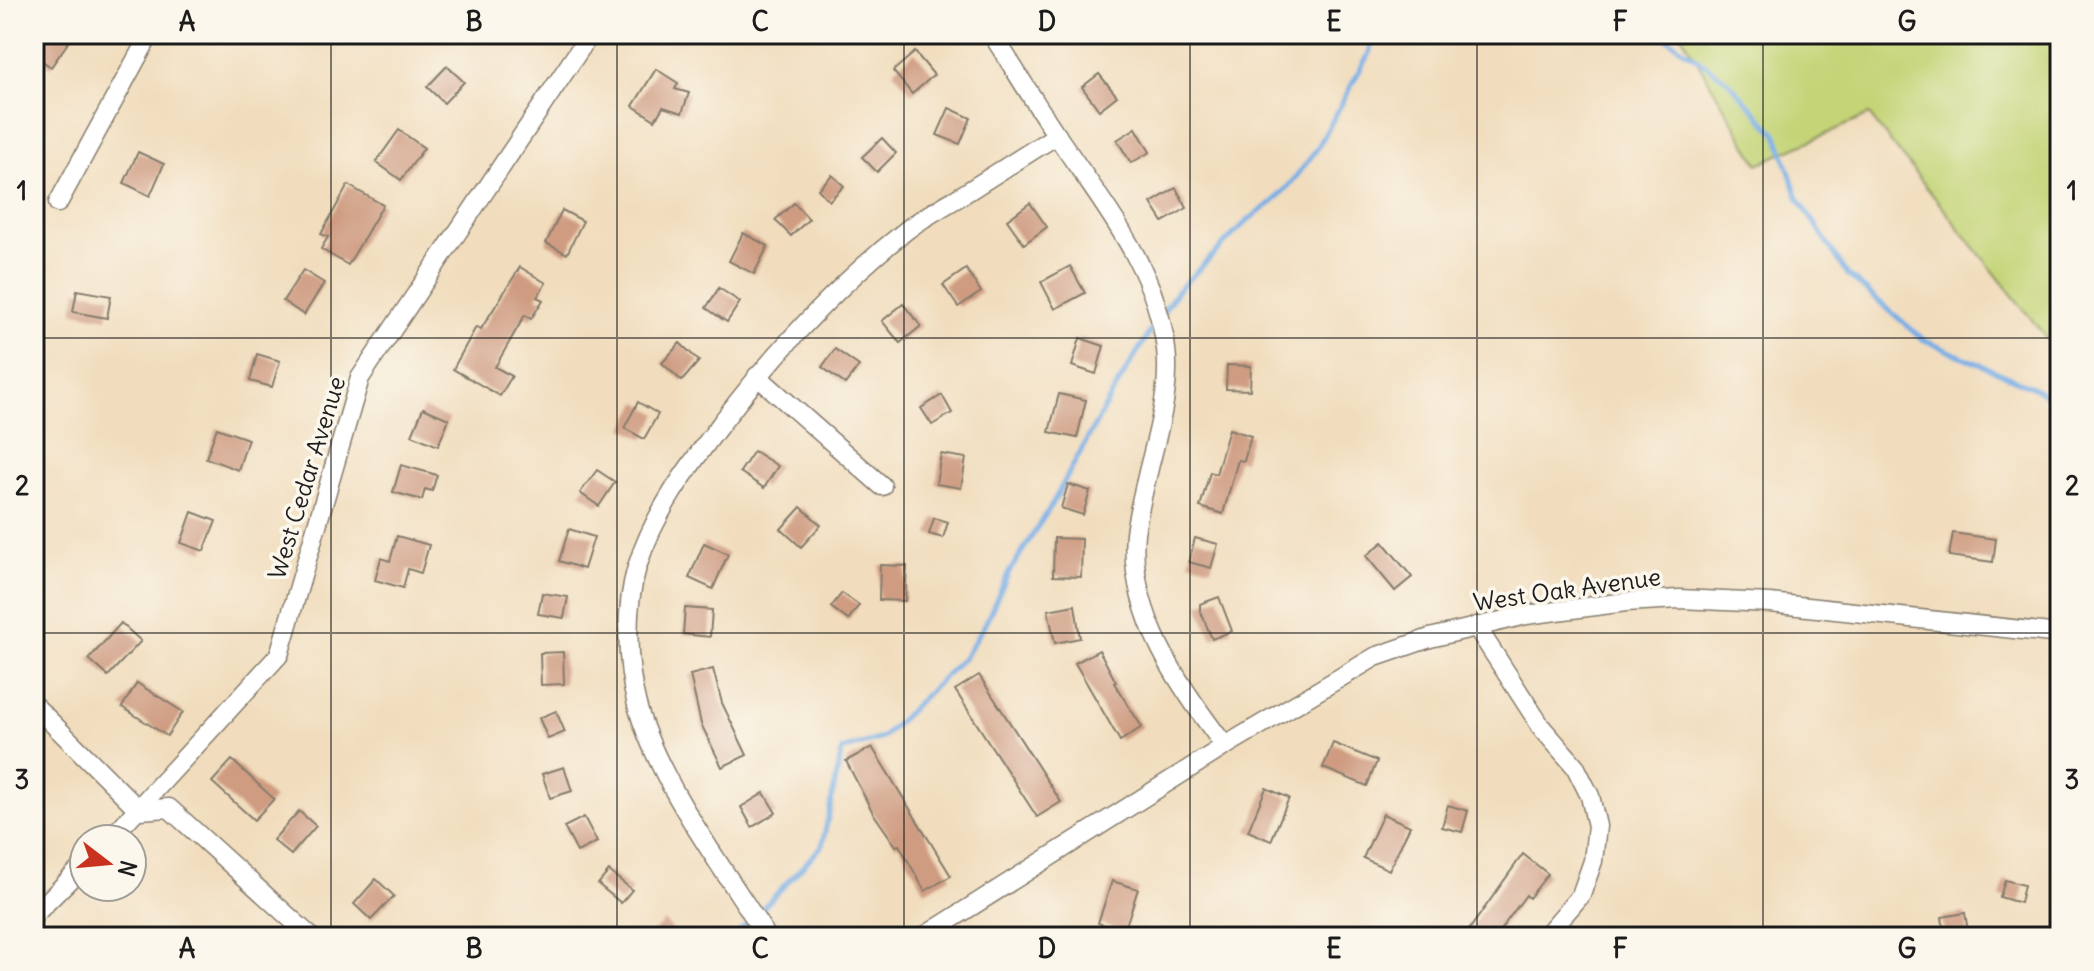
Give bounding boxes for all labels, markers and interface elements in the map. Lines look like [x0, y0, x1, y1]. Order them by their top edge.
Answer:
text: A [179, 5, 196, 38]
text: B [465, 5, 483, 38]
text: C [751, 5, 769, 38]
text: D [1038, 5, 1056, 38]
text: E [1326, 5, 1342, 38]
text: F [1613, 5, 1628, 38]
text: G [1898, 5, 1917, 38]
text: 1 [17, 174, 27, 207]
text: 1 [2067, 174, 2077, 207]
street label: West Cedar Avenue [261, 373, 351, 583]
text: 2 [15, 469, 29, 502]
text: 2 [2065, 469, 2079, 502]
street label: West Oak Avenue [1471, 561, 1663, 617]
text: 3 [15, 763, 29, 796]
text: 3 [2065, 763, 2079, 796]
north arrow [68, 823, 148, 903]
text: N [112, 857, 143, 880]
text: A [179, 932, 196, 965]
text: B [465, 932, 483, 965]
text: C [751, 932, 769, 965]
text: D [1038, 932, 1056, 965]
text: E [1326, 932, 1342, 965]
text: F [1613, 932, 1628, 965]
text: G [1898, 932, 1917, 965]

